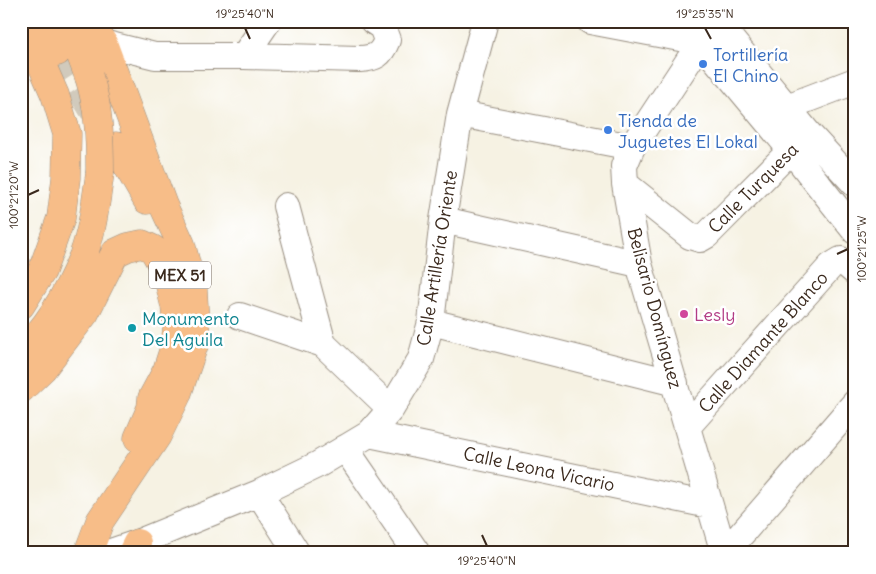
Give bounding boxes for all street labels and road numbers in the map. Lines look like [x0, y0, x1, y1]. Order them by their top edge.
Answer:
street label: Calle Turquesa [703, 138, 803, 238]
street label: Calle Artillería Oriente [412, 169, 462, 347]
street label: Belisario Domínguez [622, 225, 688, 391]
road number: MEX 51 [149, 262, 211, 288]
street label: Calle Diamante Blanco [693, 266, 833, 418]
street label: Calle Leona Vicario [461, 442, 617, 496]

